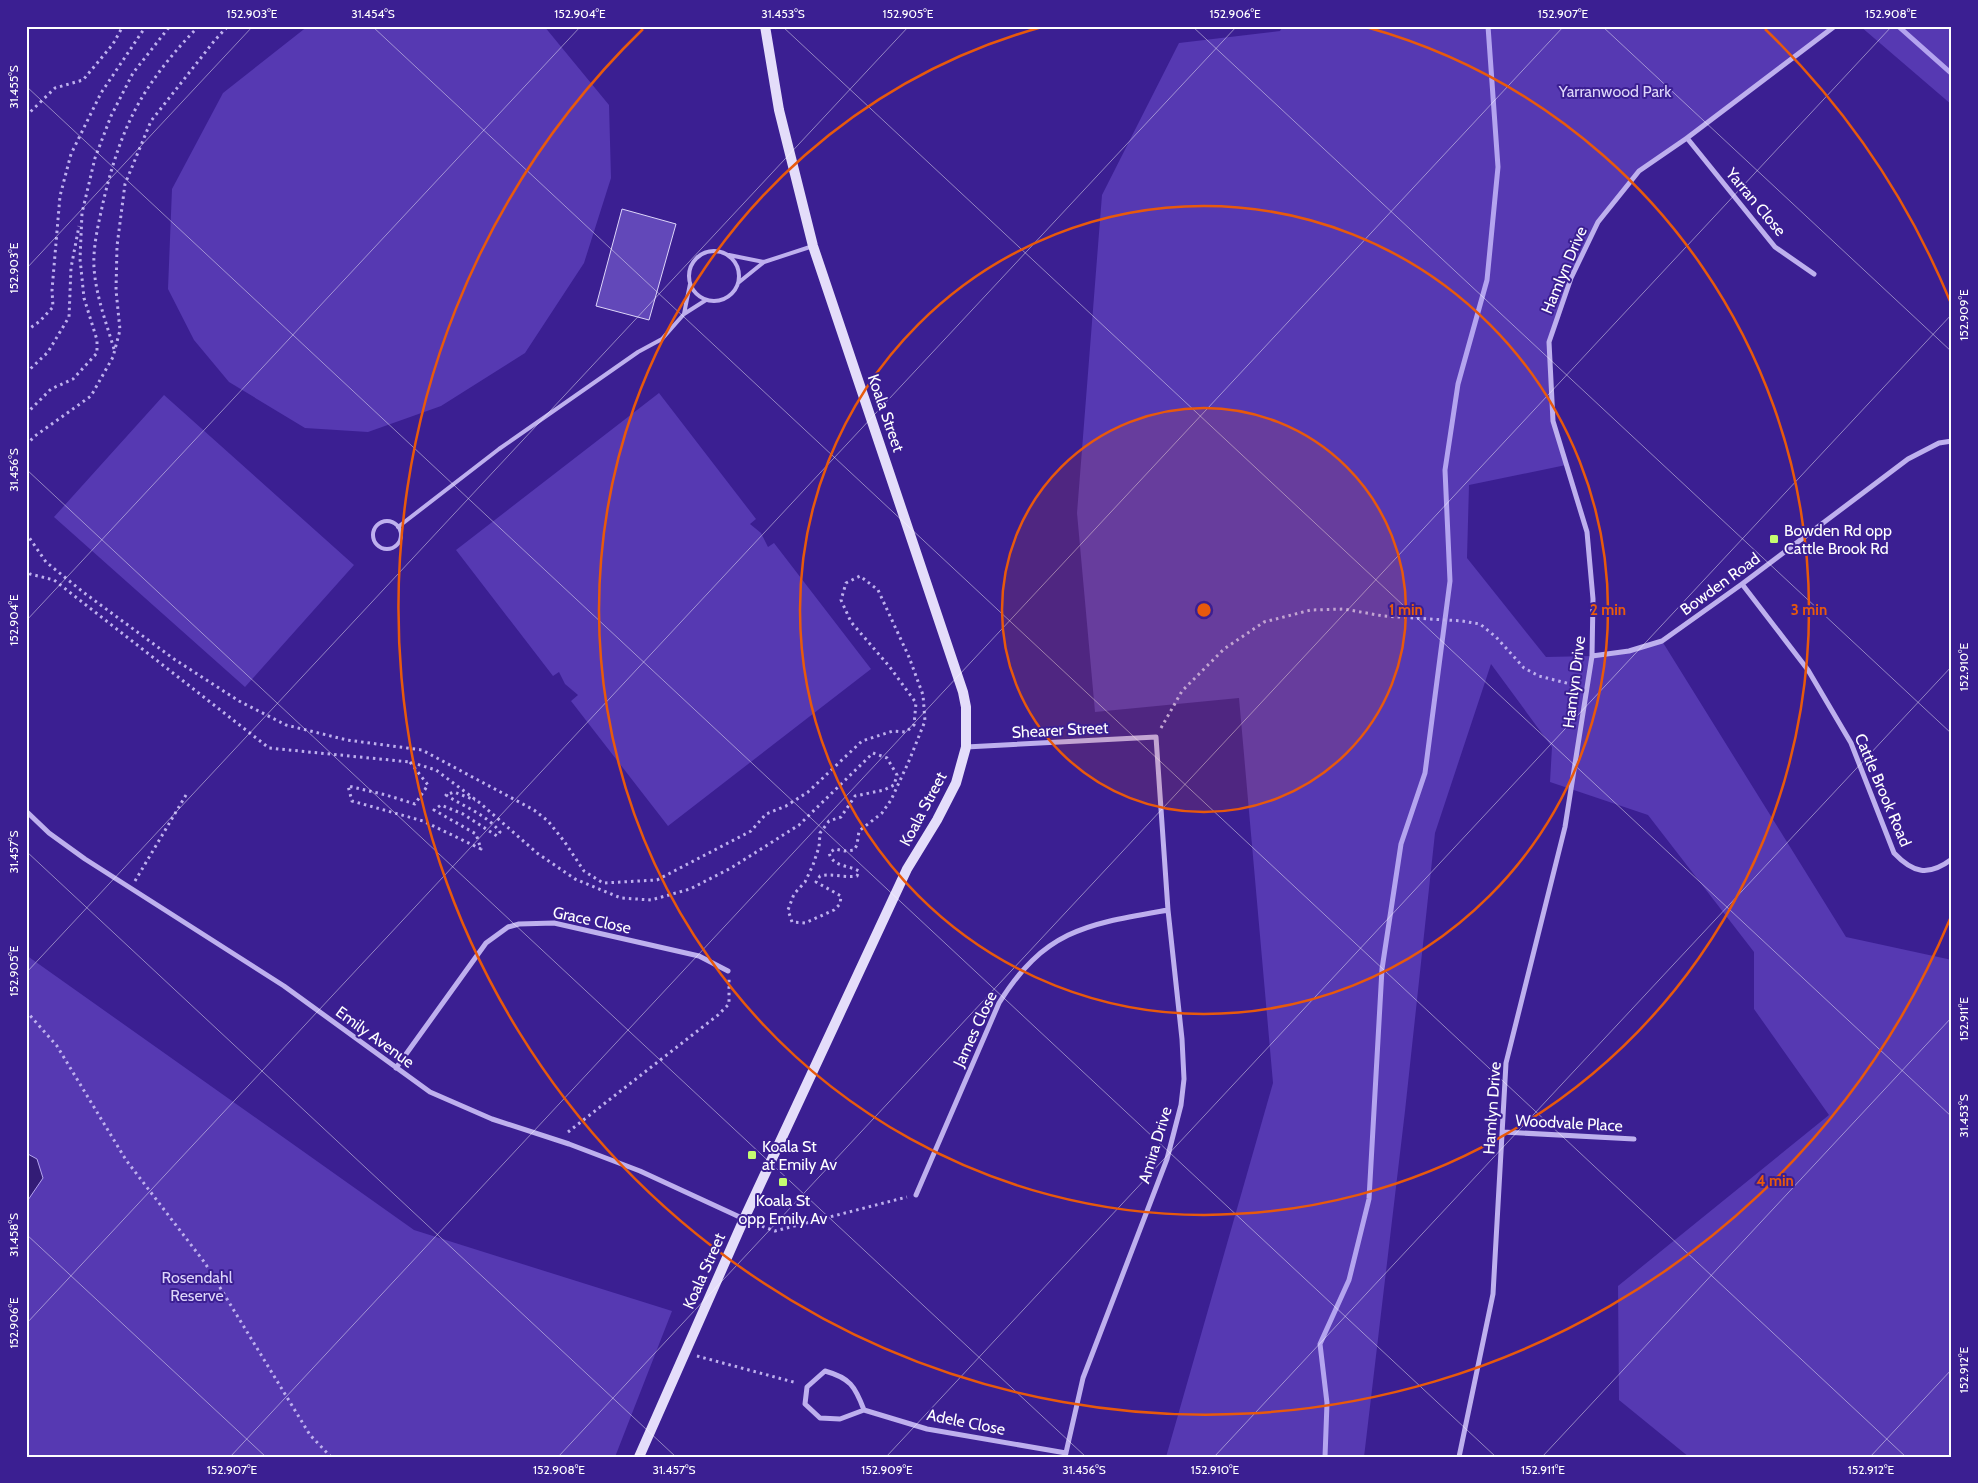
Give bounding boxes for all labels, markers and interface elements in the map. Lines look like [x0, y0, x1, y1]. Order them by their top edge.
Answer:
text: 152.903°E [226, 6, 278, 21]
text: 31.454°S [351, 6, 395, 21]
text: 152.904°E [554, 6, 606, 21]
text: 31.453°S [761, 6, 805, 21]
text: 152.905°E [882, 6, 934, 21]
text: 152.906°E [1209, 6, 1261, 21]
text: 152.907°E [1538, 6, 1589, 21]
text: 152.908°E [1865, 6, 1917, 21]
text: 31.455°S [6, 65, 21, 109]
park label: Yarranwood Park [1558, 82, 1672, 101]
street label: Yarran Close [1721, 163, 1790, 240]
street label: Hamlyn Drive [1537, 223, 1591, 317]
text: 152.903°E [6, 242, 21, 294]
text: 152.909°E [1956, 289, 1971, 341]
street label: Koala Street [864, 372, 908, 455]
text: 31.456°S [6, 448, 21, 492]
place label: Bowden Rd opp Cattle Brook Rd [1784, 521, 1892, 558]
marker: Bowden Rd opp Cattle Brook Rd [1768, 533, 1780, 545]
street label: Bowden Road [1676, 549, 1764, 619]
text: 152.904°E [6, 594, 21, 646]
centre of rings [1195, 601, 1213, 619]
text: 1 min [1389, 601, 1423, 619]
text: 2 min [1590, 601, 1626, 619]
text: 3 min [1791, 601, 1827, 619]
street label: Hamlyn Drive [1559, 635, 1589, 729]
text: 152.910°E [1956, 642, 1971, 691]
street label: Shearer Street [1011, 718, 1109, 742]
street label: Cattle Brook Road [1851, 731, 1915, 849]
street label: Koala Street [896, 768, 951, 849]
text: 31.457°S [6, 831, 21, 873]
street label: Grace Close [551, 902, 633, 938]
text: 152.905°E [6, 945, 21, 997]
street label: James Close [949, 988, 1001, 1071]
text: 152.911°E [1956, 997, 1971, 1041]
street label: Emily Avenue [332, 1002, 418, 1072]
street label: Hamlyn Drive [1479, 1061, 1505, 1155]
text: 31.453°S [1956, 1094, 1971, 1138]
street label: Amira Drive [1134, 1104, 1176, 1186]
street label: Woodvale Place [1515, 1111, 1623, 1135]
place label: Koala St at Emily Av [762, 1137, 837, 1174]
marker: Koala St at Emily Av [746, 1149, 758, 1161]
text: 4 min [1756, 1172, 1794, 1190]
marker: Koala St opp Emily Av [777, 1176, 789, 1188]
place label: Koala St opp Emily Av [739, 1191, 828, 1228]
text: 31.458°S [6, 1213, 21, 1257]
street label: Koala Street [679, 1230, 729, 1312]
park label: Rosendahl Reserve [162, 1268, 233, 1305]
text: 152.906°E [6, 1297, 21, 1349]
text: 152.912°E [1956, 1346, 1971, 1393]
street label: Adele Close [925, 1405, 1007, 1439]
text: 152.907°E [207, 1462, 258, 1477]
text: 152.908°E [533, 1462, 585, 1477]
text: 31.457°S [653, 1462, 695, 1477]
text: 152.909°E [861, 1462, 913, 1477]
text: 31.456°S [1062, 1462, 1106, 1477]
text: 152.910°E [1191, 1462, 1240, 1477]
text: 152.911°E [1521, 1462, 1565, 1477]
text: 152.912°E [1848, 1462, 1895, 1477]

